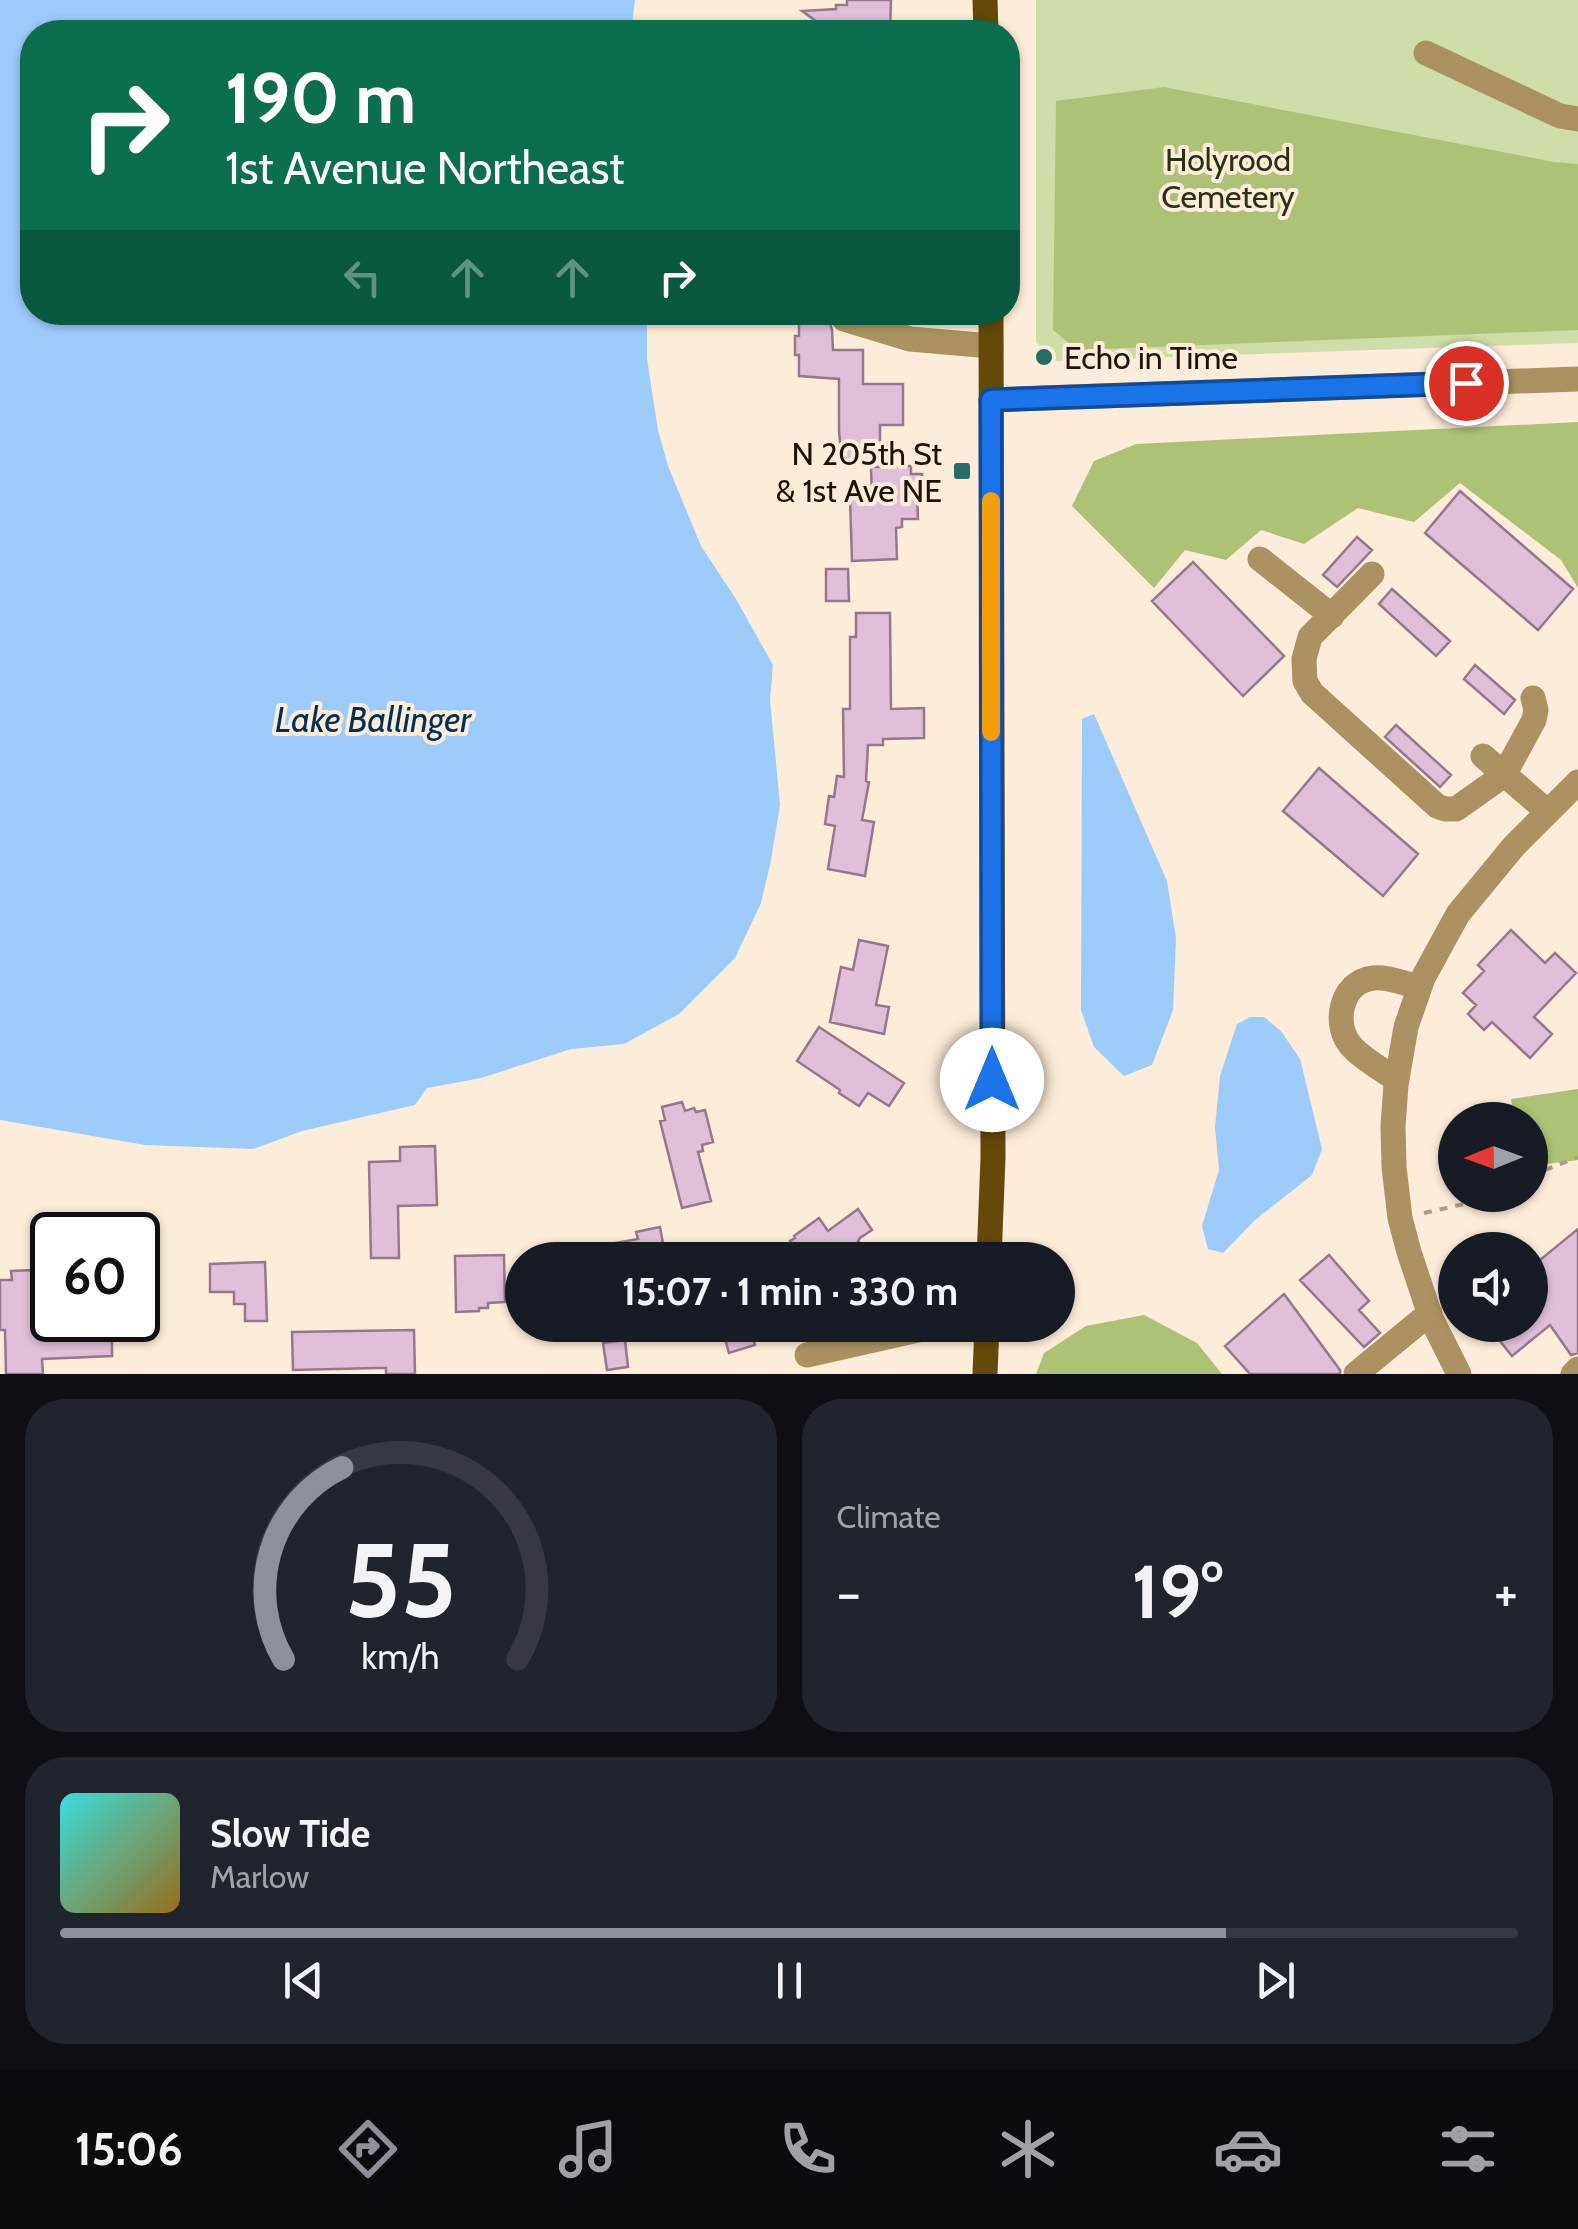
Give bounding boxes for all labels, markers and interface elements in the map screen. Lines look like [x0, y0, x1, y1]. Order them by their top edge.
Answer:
text: 190 m [225, 55, 416, 141]
icon: right [60, 60, 190, 190]
park label: Holyrood Cemetery [1161, 140, 1295, 216]
text: 1st Avenue Northeast [225, 141, 624, 195]
icon: left [335, 250, 390, 305]
icon: ahead [440, 250, 495, 305]
icon: ahead [545, 250, 600, 305]
icon: right [650, 250, 705, 305]
place label: Echo in Time [1064, 338, 1238, 377]
pin [1424, 341, 1509, 426]
marker: Echo in Time [1033, 346, 1055, 368]
icon: arrive [1439, 356, 1494, 411]
place label: N 205th St & 1st Ave NE [776, 434, 942, 510]
marker: N 205th St & 1st Ave NE [951, 460, 973, 482]
water label: Lake Ballinger [275, 698, 472, 741]
position arrow [940, 1028, 1044, 1132]
north arrow [1438, 1102, 1548, 1212]
map controls [1438, 1102, 1548, 1342]
speed limit sign: 60 [30, 1212, 160, 1342]
button: sound [1438, 1232, 1548, 1342]
text: 15:07 · 1 min · 330 m [622, 1268, 958, 1315]
text: Climate [837, 1497, 941, 1536]
text: 55 [345, 1517, 457, 1643]
text: 19° [1132, 1546, 1223, 1637]
text: − [837, 1559, 861, 1626]
text: + [1494, 1559, 1518, 1626]
text: km/h [362, 1635, 440, 1678]
text: Slow Tide [210, 1810, 370, 1857]
text: Marlow [210, 1857, 309, 1896]
icon: previous [276, 1953, 331, 2008]
icon: pause [762, 1953, 817, 2008]
icon: next [1248, 1953, 1303, 2008]
icon: directions [333, 2114, 403, 2184]
icon: music [553, 2114, 623, 2184]
icon: phone [773, 2114, 843, 2184]
icon: climate [993, 2114, 1063, 2184]
icon: car [1213, 2114, 1283, 2184]
icon: filters [1433, 2114, 1503, 2184]
text: 15:06 [75, 2122, 183, 2176]

